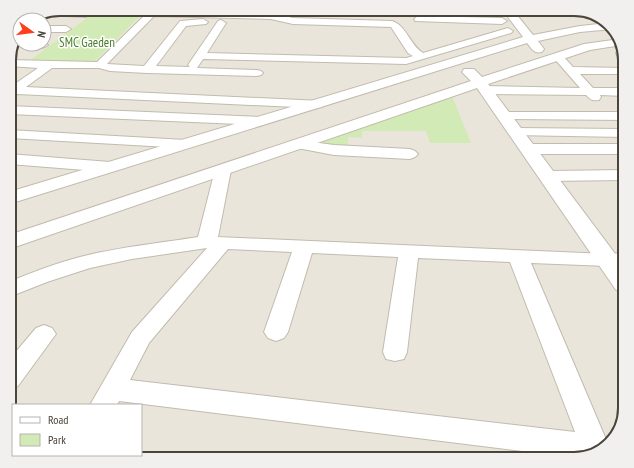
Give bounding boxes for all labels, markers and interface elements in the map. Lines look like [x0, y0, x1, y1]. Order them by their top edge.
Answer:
north arrow [12, 12, 52, 52]
text: N [34, 30, 49, 39]
park label: SMC Gaeden [59, 34, 115, 51]
legend [12, 404, 142, 456]
text: Road [48, 412, 68, 427]
text: Park [48, 432, 66, 447]

